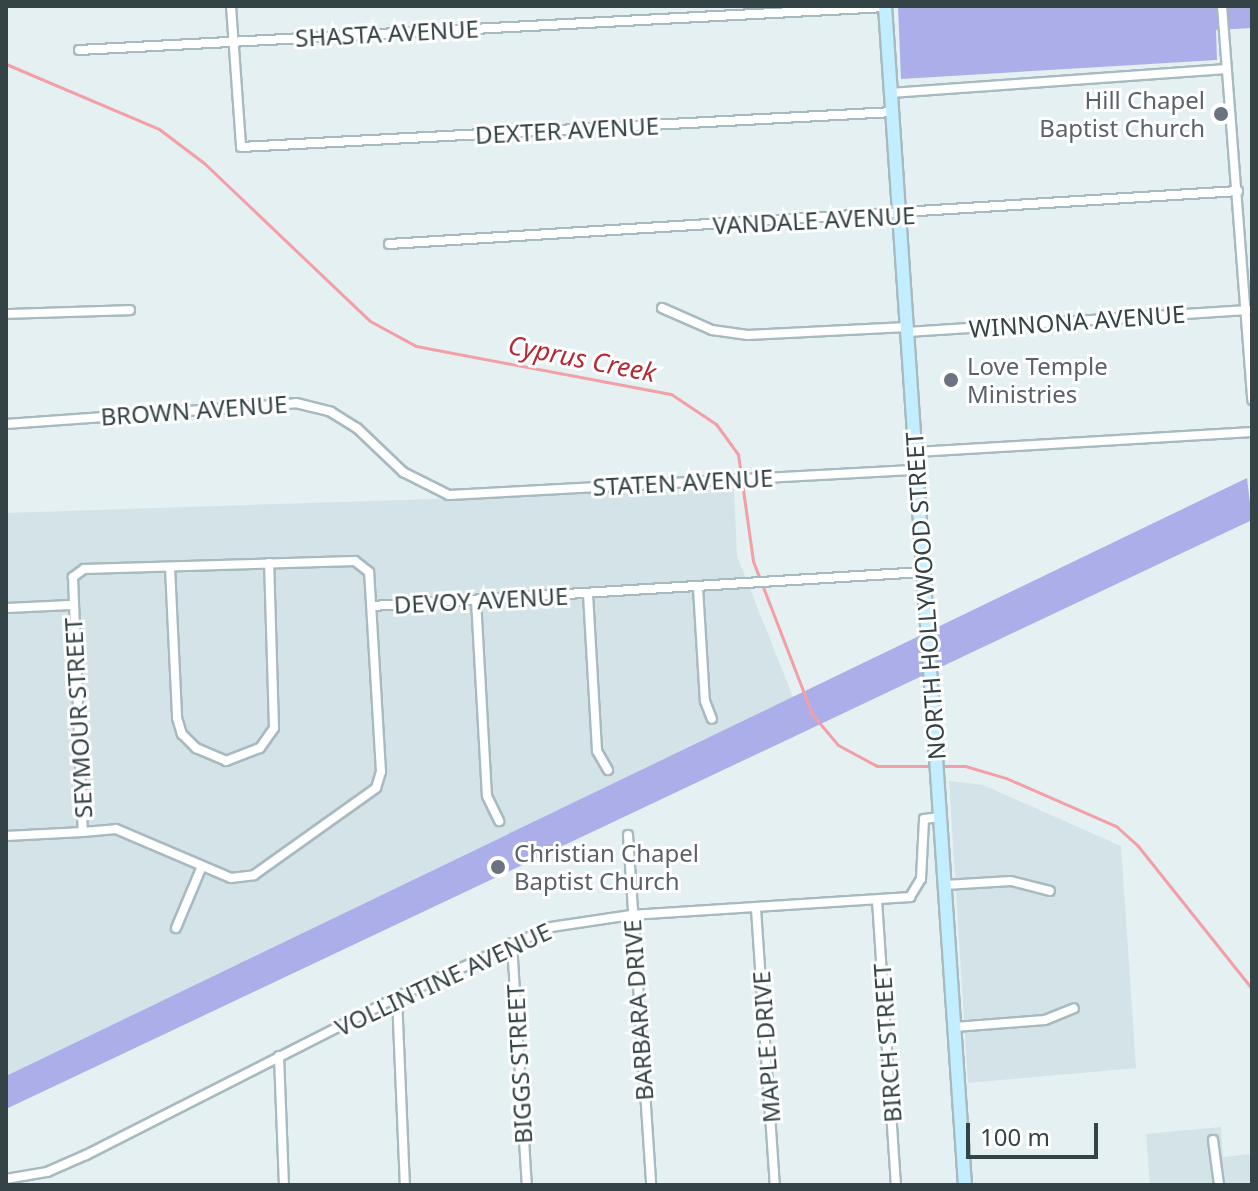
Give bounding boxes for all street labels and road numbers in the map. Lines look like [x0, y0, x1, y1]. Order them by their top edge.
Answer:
street label: SHASTA AVENUE [294, 14, 480, 52]
street label: DEXTER AVENUE [474, 111, 660, 149]
street label: VANDALE AVENUE [712, 200, 916, 240]
street label: WINNONA AVENUE [968, 299, 1186, 343]
street label: BROWN AVENUE [100, 389, 288, 431]
street label: NORTH HOLLYWOOD STREET [899, 431, 951, 761]
street label: STATEN AVENUE [592, 463, 774, 501]
street label: DEVOY AVENUE [393, 581, 569, 619]
street label: SEYMOUR STREET [58, 617, 98, 819]
street label: VOLLINTINE AVENUE [330, 916, 556, 1042]
street label: BARBARA DRIVE [617, 918, 659, 1102]
street label: BIRCH STREET [867, 963, 907, 1123]
street label: MAPLE DRIVE [746, 970, 786, 1124]
street label: BIGGS STREET [500, 984, 538, 1144]

